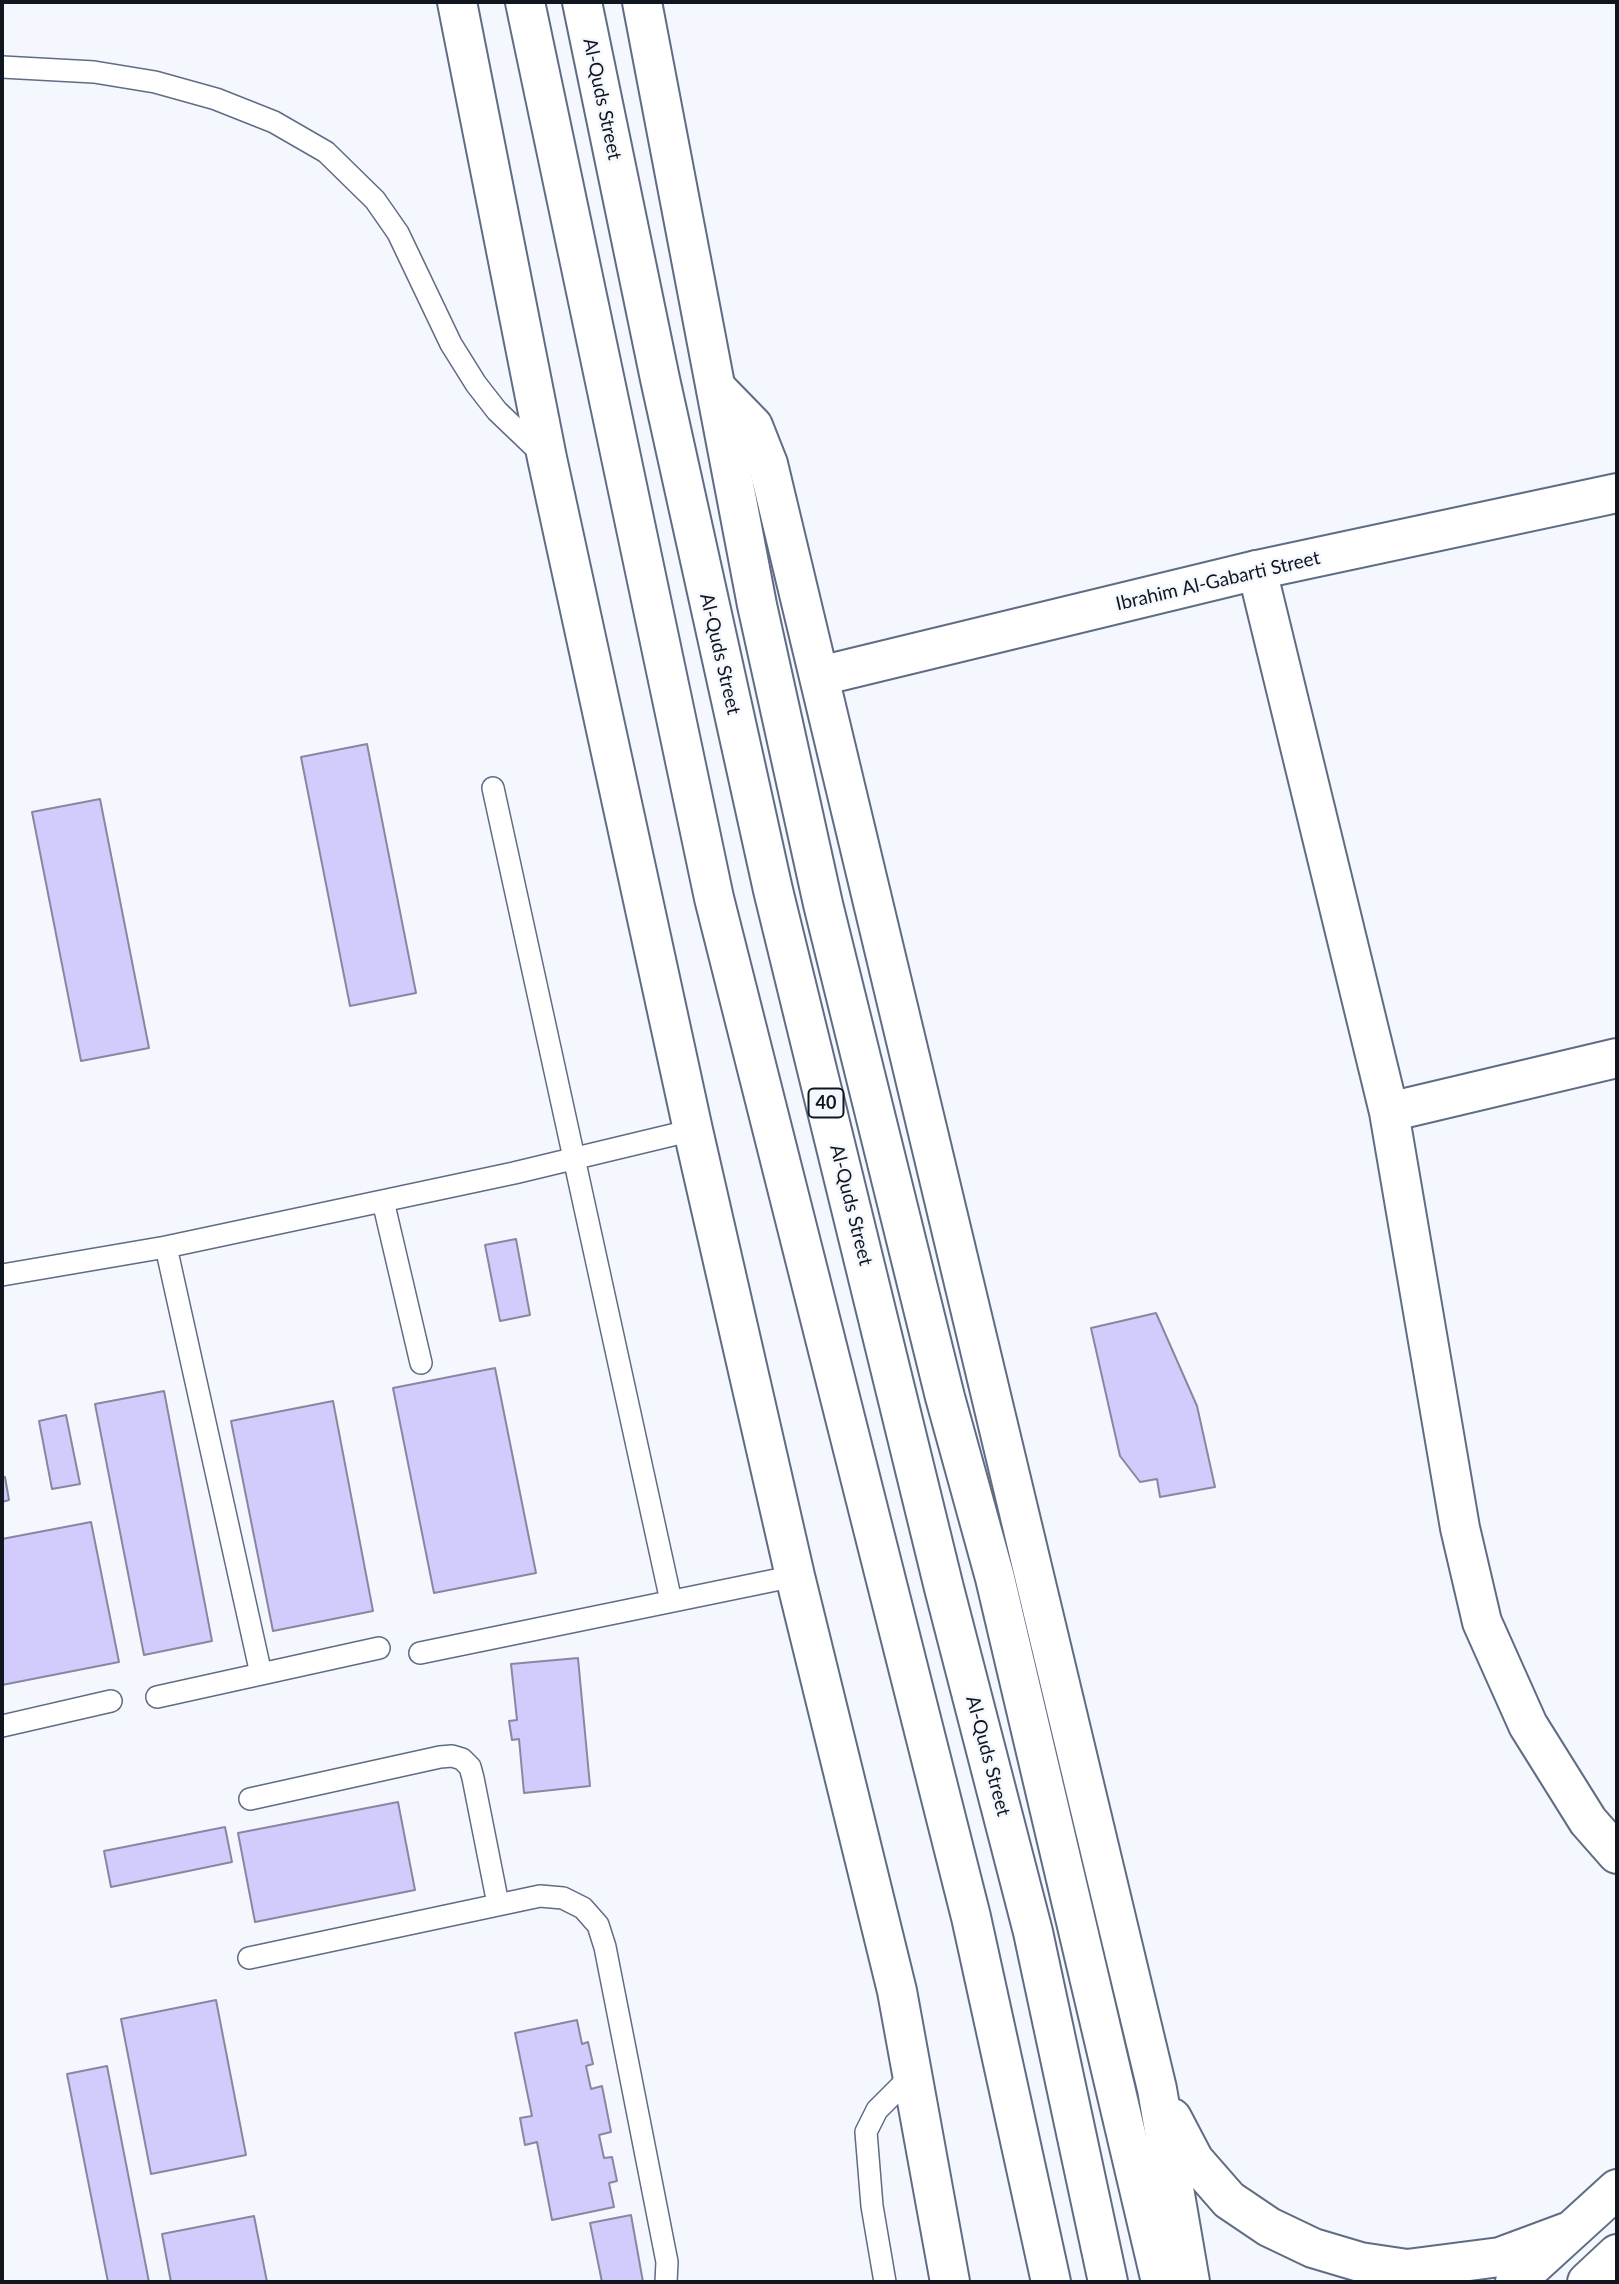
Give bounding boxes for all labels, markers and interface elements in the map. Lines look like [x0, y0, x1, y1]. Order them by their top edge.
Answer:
street label: Al-Quds Street [578, 36, 626, 162]
street label: Ibrahim Al-Gabarti Street [1114, 546, 1322, 616]
street label: Al-Quds Street [695, 591, 745, 717]
road number: 40 [808, 1088, 844, 1118]
street label: Al-Quds Street [825, 1142, 877, 1268]
street label: Al-Quds Street [961, 1693, 1015, 1819]

